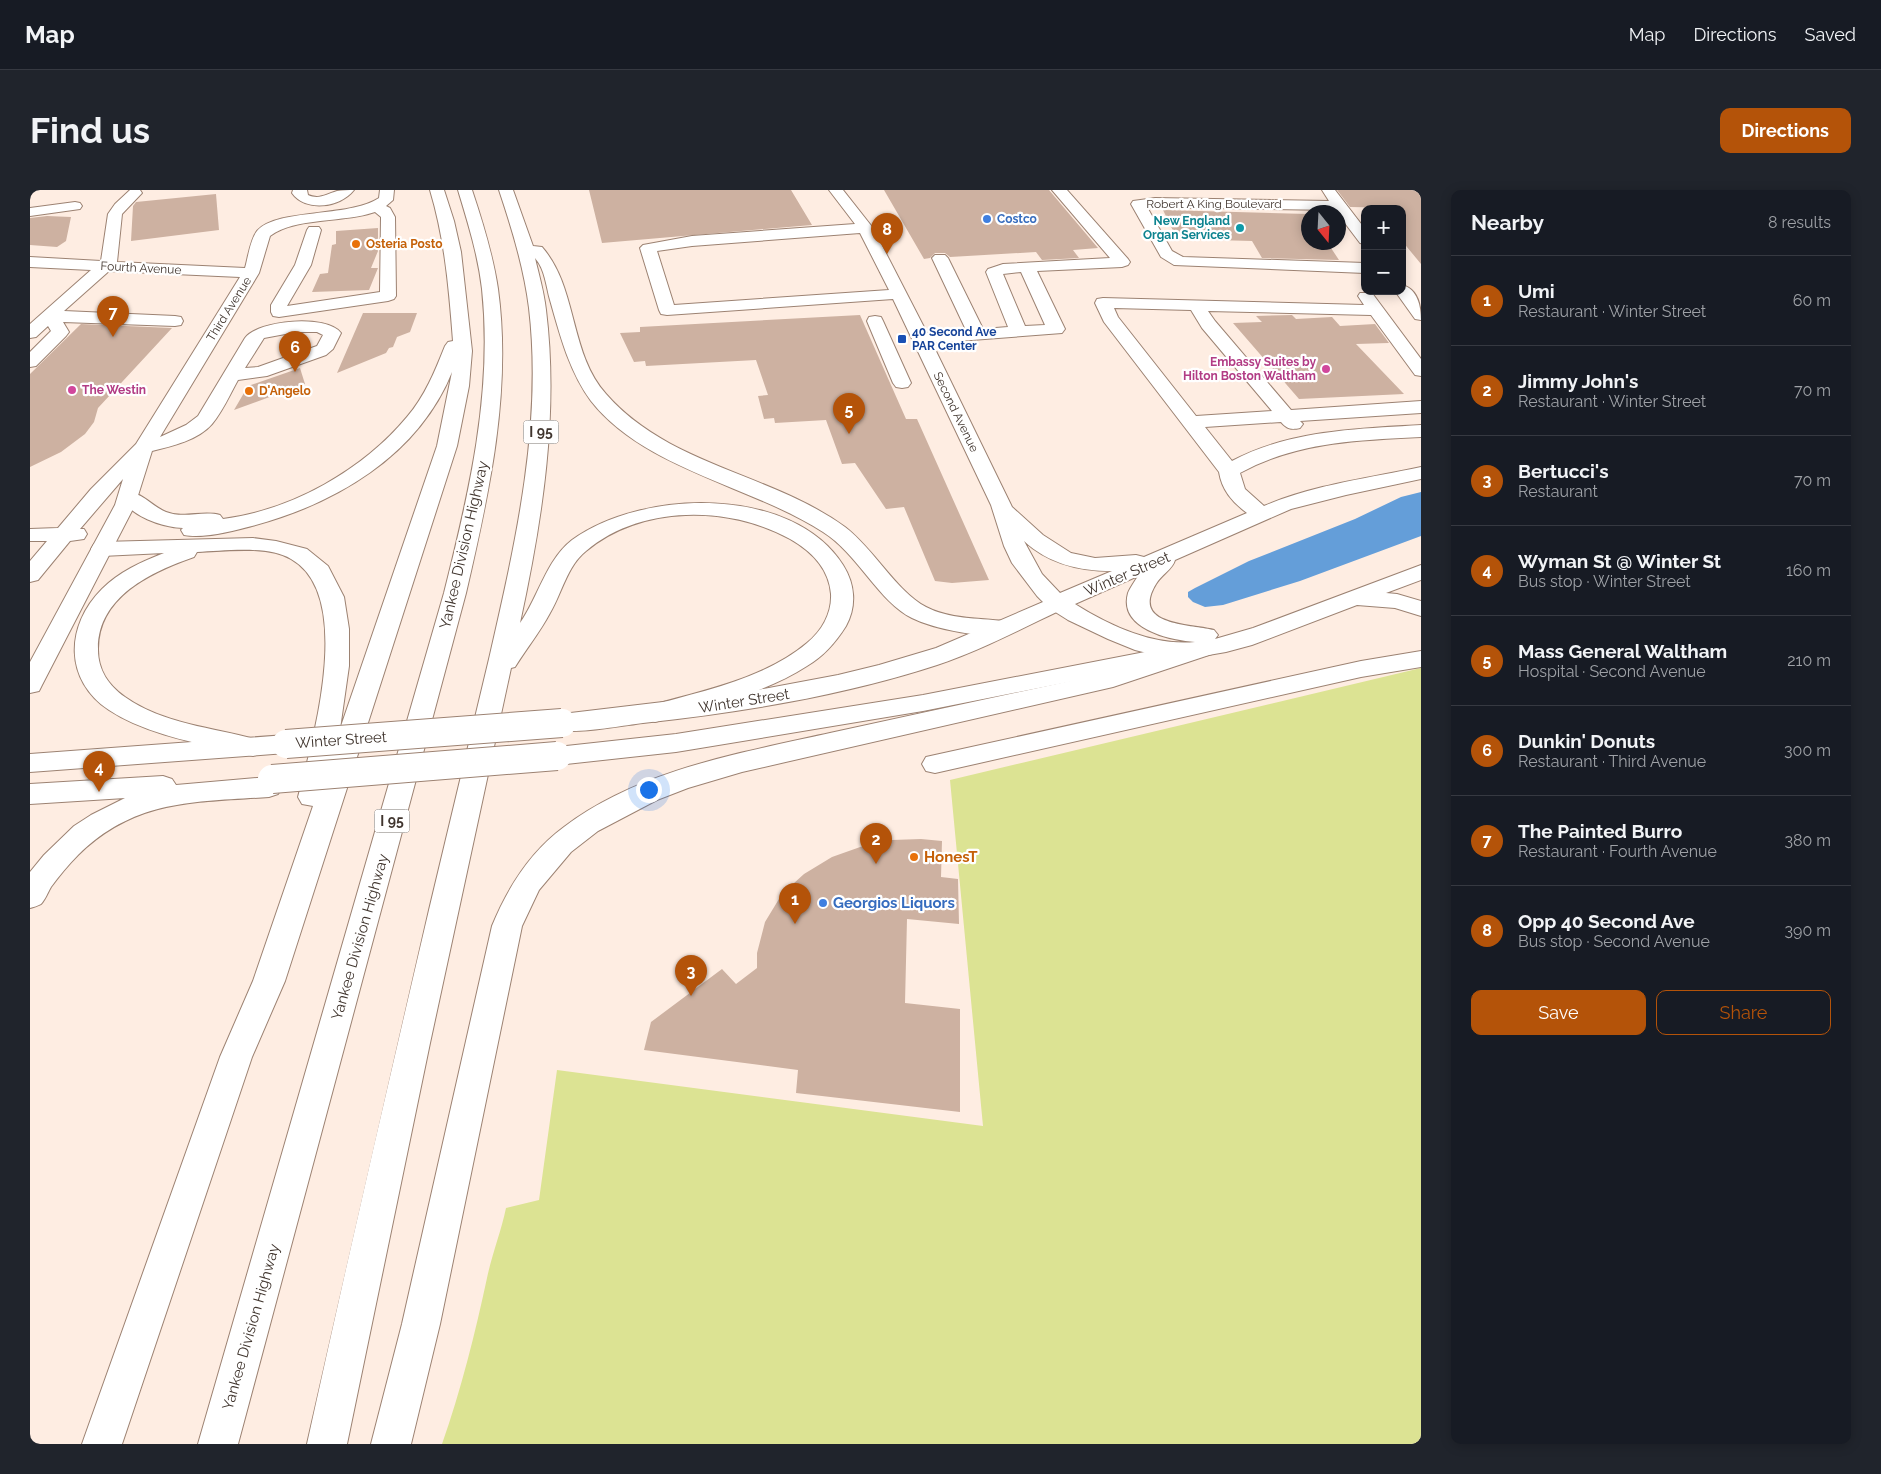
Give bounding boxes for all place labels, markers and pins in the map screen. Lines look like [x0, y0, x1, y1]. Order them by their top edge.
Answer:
place label: Costco [997, 212, 1037, 226]
pin: 8 [871, 213, 903, 254]
marker: Costco [981, 213, 993, 225]
place label: New England Organ Services [1143, 214, 1230, 242]
marker: New England Organ Services [1234, 222, 1246, 234]
place label: Osteria Posto [366, 237, 442, 251]
marker: Osteria Posto [350, 238, 362, 250]
pin: 7 [97, 296, 129, 337]
place label: 40 Second Ave PAR Center [912, 325, 996, 353]
pin: 6 [279, 331, 311, 372]
marker: 40 Second Ave PAR Center [896, 333, 908, 345]
place label: Embassy Suites by Hilton Boston Waltham [1183, 355, 1316, 383]
marker: Embassy Suites by Hilton Boston Waltham [1320, 363, 1332, 375]
place label: The Westin [82, 383, 146, 397]
marker: The Westin [66, 384, 78, 396]
place label: D'Angelo [259, 384, 311, 398]
marker: D'Angelo [243, 385, 255, 397]
pin: 5 [833, 393, 865, 434]
pin: 4 [83, 751, 115, 792]
pin: 2 [860, 823, 892, 864]
place label: HonesT [924, 848, 978, 866]
marker: HonesT [908, 851, 920, 863]
pin: 1 [779, 883, 811, 924]
place label: Georgios Liquors [833, 894, 955, 912]
marker: Georgios Liquors [817, 897, 829, 909]
pin: 3 [675, 955, 707, 996]

